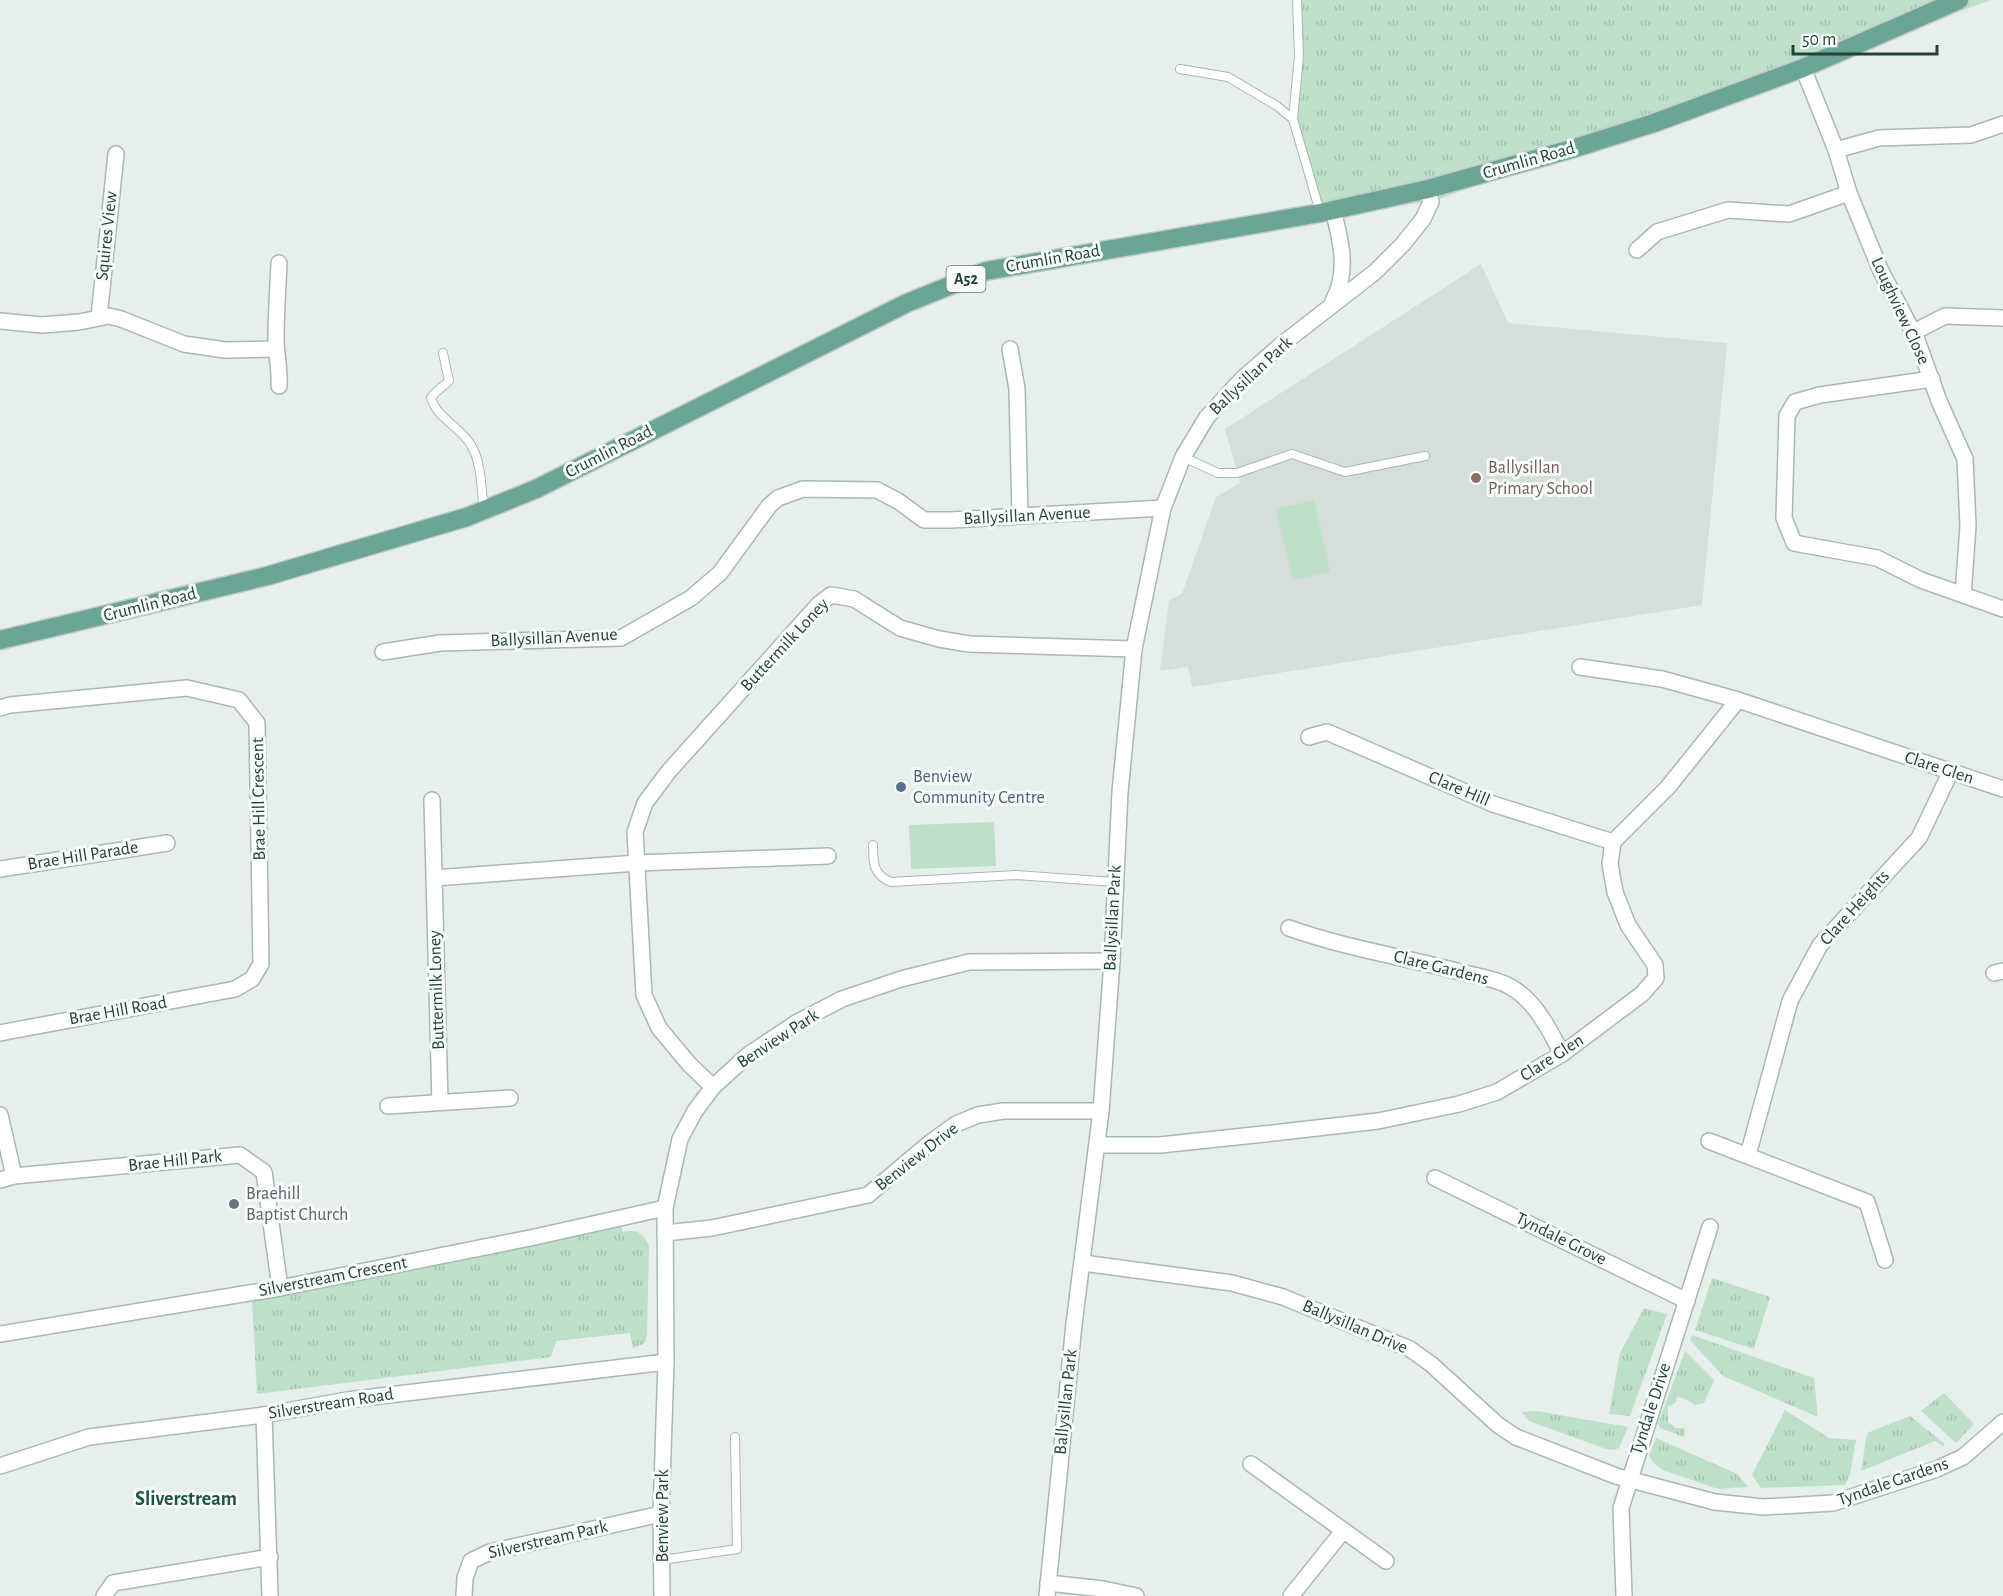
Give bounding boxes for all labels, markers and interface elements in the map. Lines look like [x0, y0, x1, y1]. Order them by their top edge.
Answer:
scale bar [1793, 18, 1937, 56]
text: 50 m [1802, 31, 1836, 49]
street label: Crumlin Road [1481, 139, 1577, 183]
street label: Squires View [93, 191, 121, 281]
street label: Crumlin Road [1005, 242, 1101, 276]
street label: Loughview Close [1867, 255, 1933, 367]
road number: A52 [946, 266, 986, 292]
street label: Ballysillan Park [1206, 333, 1296, 419]
street label: Crumlin Road [563, 422, 655, 482]
place label: Ballysillan Primary School [1488, 459, 1593, 498]
marker: Ballysillan Primary School [1469, 471, 1483, 485]
street label: Ballysillan Avenue [963, 504, 1091, 528]
street label: Crumlin Road [102, 585, 198, 625]
street label: Buttermilk Loney [738, 595, 833, 695]
street label: Ballysillan Avenue [490, 626, 618, 650]
street label: Brae Hill Crescent [249, 737, 269, 861]
street label: Clare Glen [1902, 748, 1976, 788]
place label: Benview Community Centre [913, 768, 1045, 807]
street label: Clare Hill [1426, 768, 1492, 810]
marker: Benview Community Centre [894, 780, 908, 794]
street label: Brae Hill Parade [26, 838, 140, 874]
street label: Ballysillan Park [1101, 864, 1125, 971]
street label: Clare Heights [1817, 867, 1893, 949]
street label: Buttermilk Loney [426, 930, 448, 1050]
street label: Clare Gardens [1392, 948, 1490, 988]
street label: Brae Hill Road [68, 994, 168, 1028]
street label: Benview Park [734, 1006, 823, 1072]
street label: Clare Glen [1517, 1031, 1587, 1085]
street label: Benview Drive [872, 1119, 962, 1195]
street label: Brae Hill Park [127, 1147, 224, 1175]
place label: Braehill Baptist Church [246, 1185, 348, 1224]
marker: Braehill Baptist Church [227, 1197, 241, 1211]
street label: Tyndale Grove [1513, 1209, 1609, 1269]
street label: Silverstream Crescent [257, 1254, 409, 1300]
street label: Ballysillan Drive [1300, 1297, 1410, 1357]
street label: Ballysillan Park [1052, 1348, 1081, 1456]
street label: Tyndale Drive [1628, 1361, 1674, 1457]
street label: Silverstream Road [267, 1385, 395, 1423]
street label: Tyndale Gardens [1835, 1455, 1951, 1509]
street label: Benview Park [654, 1469, 672, 1563]
district label: Sliverstream [135, 1489, 237, 1509]
street label: Silverstream Park [487, 1517, 610, 1562]

